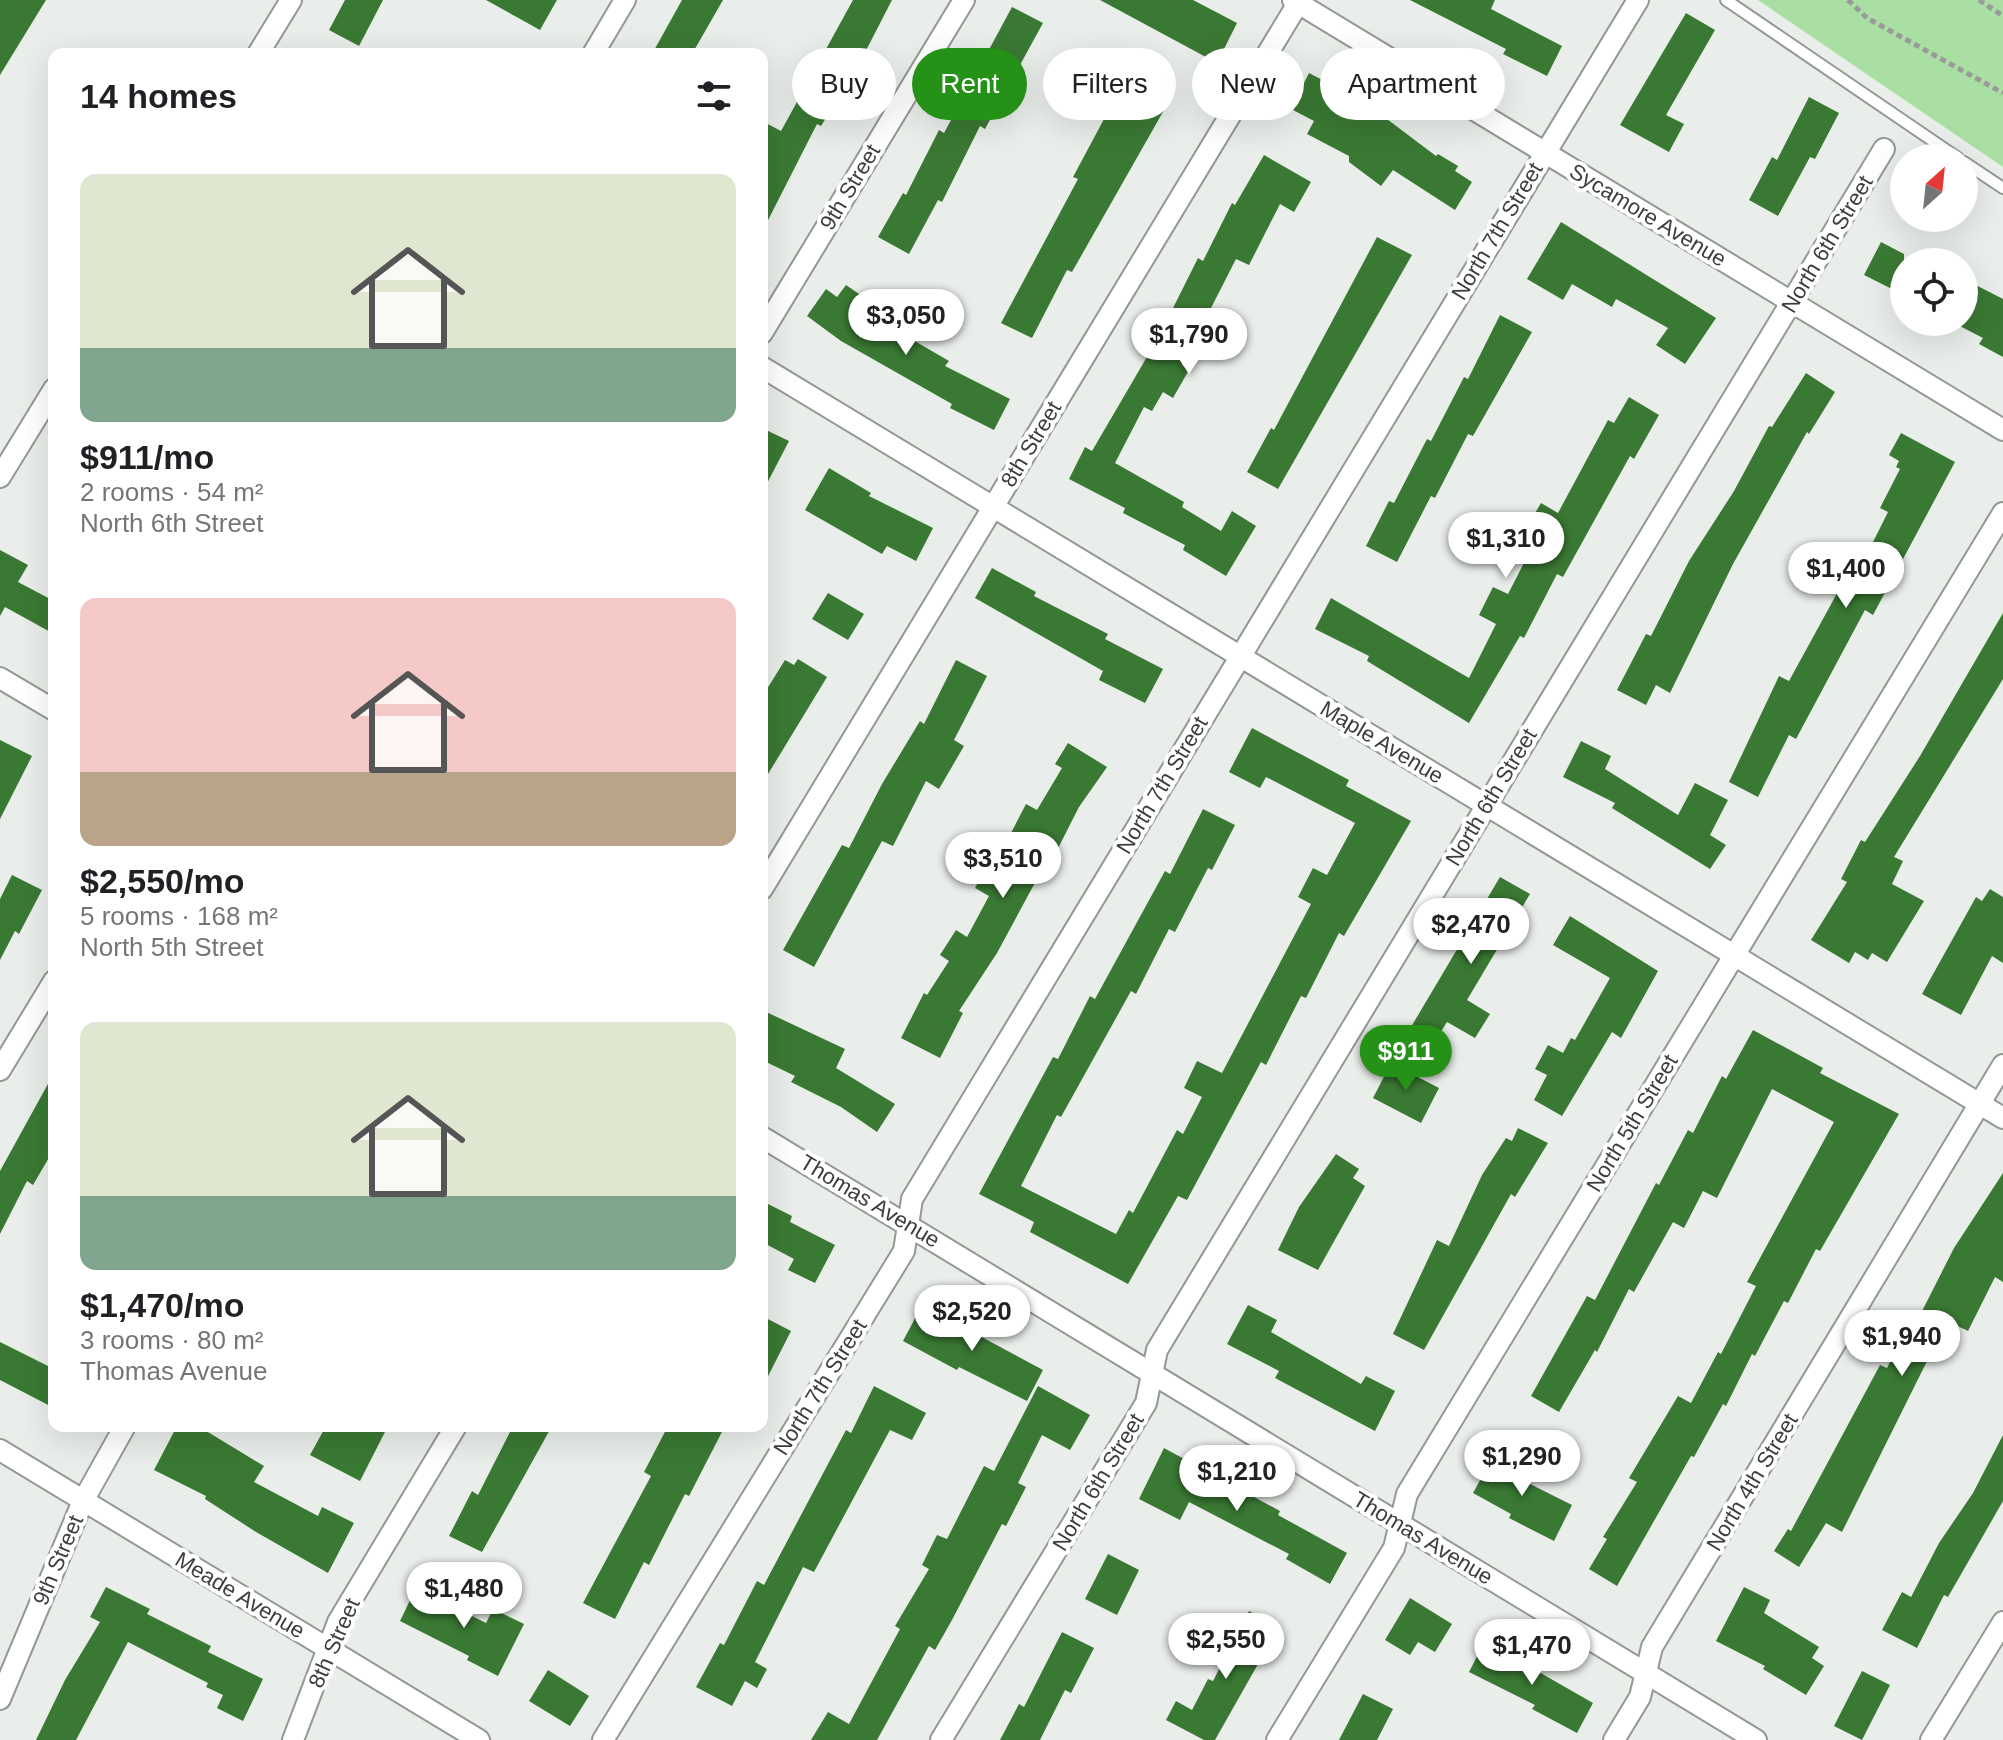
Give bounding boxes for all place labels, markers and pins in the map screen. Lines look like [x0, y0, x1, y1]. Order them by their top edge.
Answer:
pin: $3,050 [841, 289, 971, 357]
pin: $1,790 [1124, 308, 1254, 376]
pin: $1,310 [1441, 512, 1571, 580]
pin: $1,400 [1781, 542, 1911, 610]
pin: $3,510 [938, 832, 1068, 900]
pin: $2,470 [1406, 898, 1536, 966]
pin: $911 [1359, 1025, 1453, 1093]
pin: $2,520 [907, 1285, 1037, 1353]
pin: $1,940 [1837, 1310, 1967, 1378]
pin: $1,290 [1457, 1430, 1587, 1498]
pin: $1,210 [1172, 1445, 1302, 1513]
pin: $1,480 [399, 1562, 529, 1630]
pin: $2,550 [1161, 1613, 1291, 1681]
pin: $1,470 [1467, 1619, 1597, 1687]

